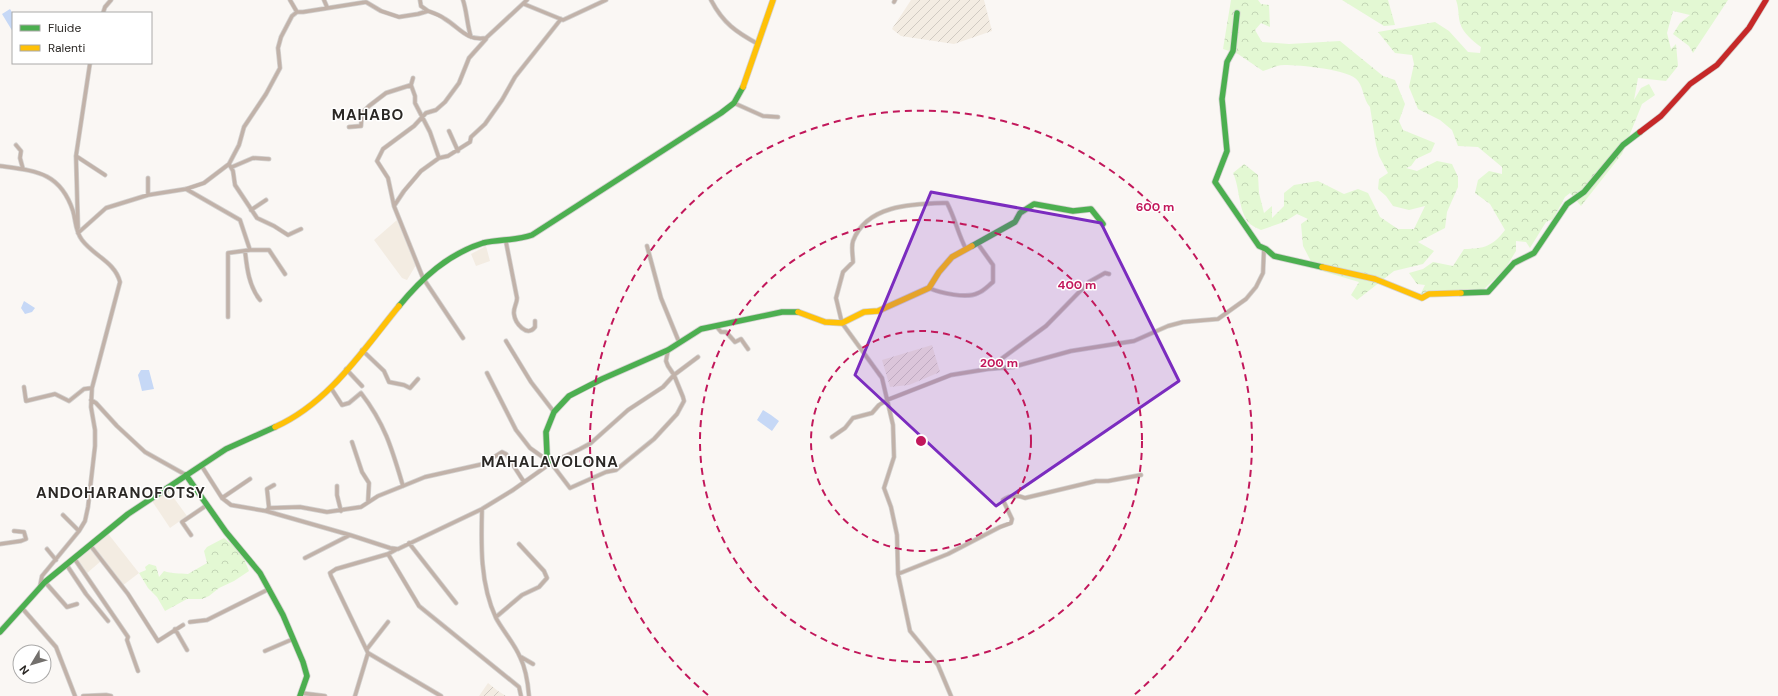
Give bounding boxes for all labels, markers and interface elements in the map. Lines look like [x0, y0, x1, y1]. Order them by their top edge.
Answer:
legend [12, 12, 152, 64]
text: Fluide [48, 20, 81, 36]
text: Ralenti [48, 40, 86, 56]
district label: MAHABO [332, 105, 404, 125]
text: 600 m [1136, 199, 1174, 215]
text: 400 m [1058, 277, 1096, 293]
text: 200 m [980, 355, 1018, 371]
centre of rings [914, 434, 928, 448]
district label: MAHALAVOLONA [481, 452, 619, 472]
district label: ANDOHARANOFOTSY [36, 483, 206, 503]
north arrow [12, 644, 52, 684]
text: N [16, 663, 32, 678]

